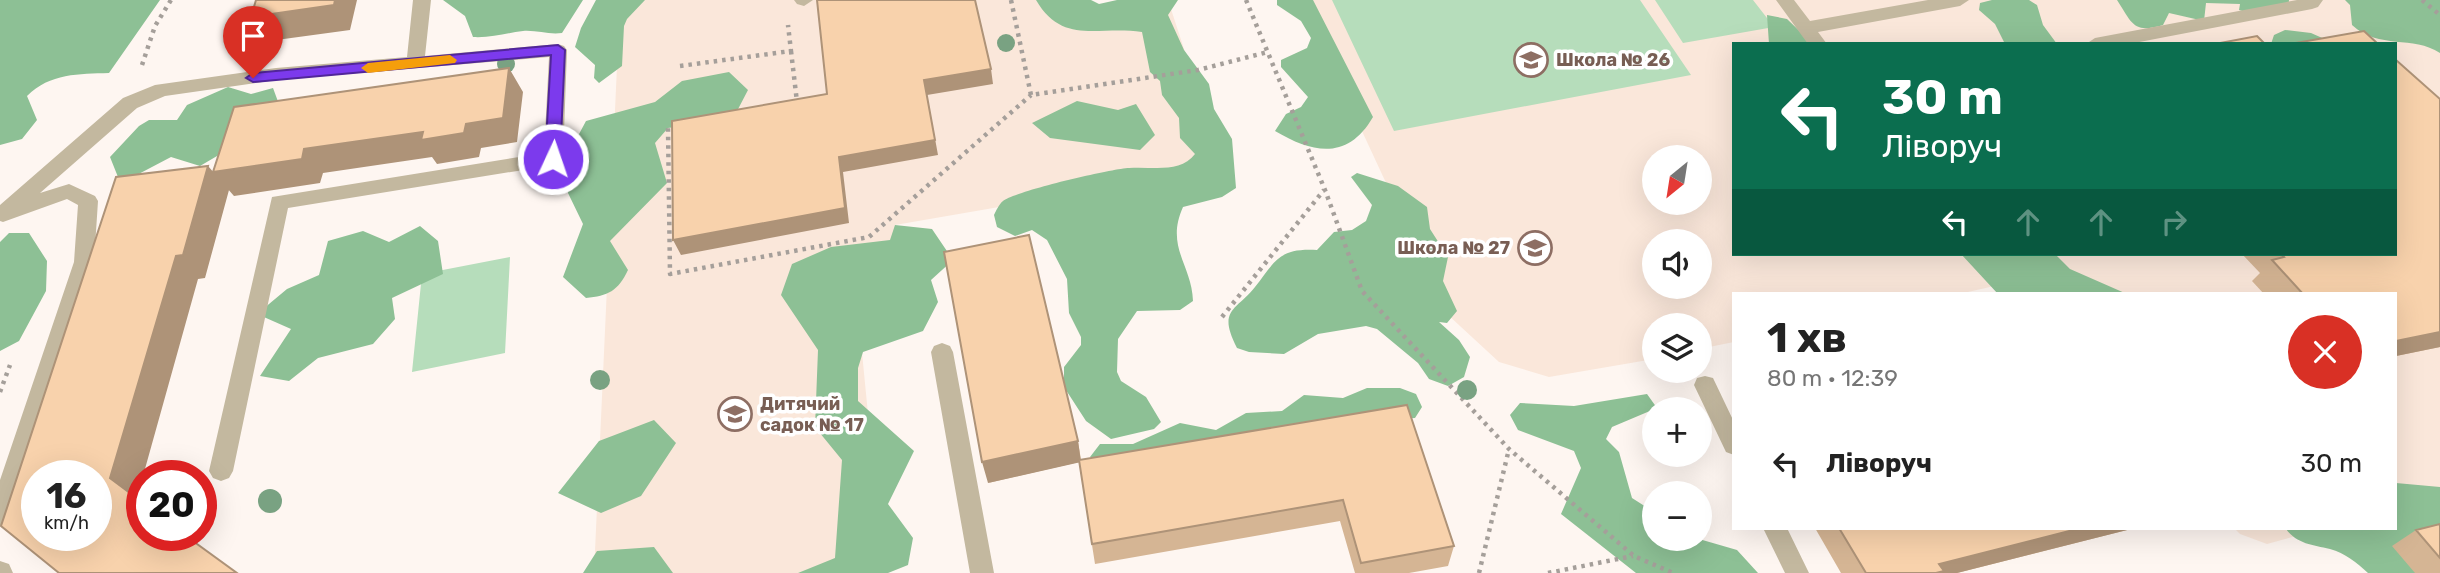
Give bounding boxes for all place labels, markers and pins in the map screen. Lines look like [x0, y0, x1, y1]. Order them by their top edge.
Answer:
pin [223, 6, 283, 78]
school or university icon: Школа № 26 [1512, 41, 1550, 79]
place label: Школа № 26 [1556, 49, 1670, 71]
school or university icon: Школа № 27 [1516, 229, 1554, 267]
place label: Школа № 27 [1397, 237, 1510, 259]
place label: Дитячий садок № 17 [760, 393, 864, 436]
school or university icon: Дитячий садок № 17 [716, 395, 754, 433]

